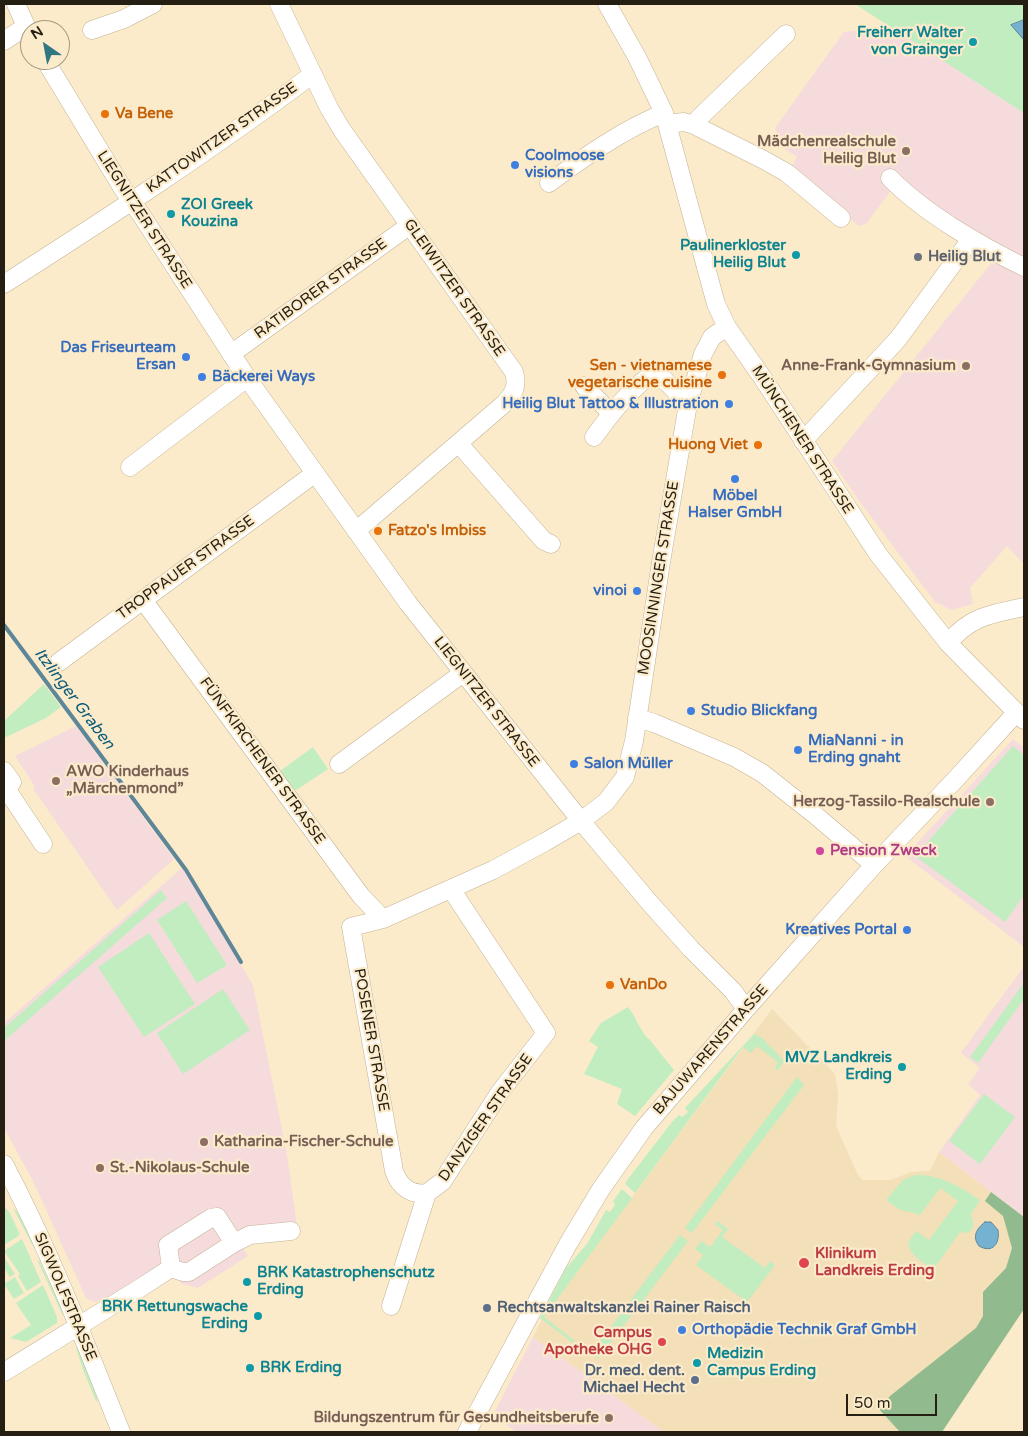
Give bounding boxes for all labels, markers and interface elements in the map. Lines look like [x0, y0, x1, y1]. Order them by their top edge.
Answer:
north arrow [20, 20, 70, 70]
text: N [28, 23, 46, 43]
place label: Freiherr Walter von Grainger [857, 24, 963, 59]
marker: Freiherr Walter von Grainger [967, 36, 979, 48]
street label: KATTOWITZER STRASSE [143, 79, 301, 197]
place label: Va Bene [115, 105, 173, 123]
marker: Va Bene [99, 108, 111, 120]
place label: Mädchenrealschule Heilig Blut [757, 133, 896, 168]
marker: Mädchenrealschule Heilig Blut [900, 145, 912, 157]
place label: Coolmoose visions [525, 147, 605, 182]
street label: LIEGNITZER STRASSE [93, 148, 195, 292]
marker: Coolmoose visions [509, 159, 521, 171]
place label: ZOI Greek Kouzina [181, 196, 253, 231]
marker: ZOI Greek Kouzina [165, 208, 177, 220]
street label: GLEIWITZER STRASSE [400, 216, 508, 360]
street label: RATIBORER STRASSE [251, 235, 391, 343]
place label: Paulinerkloster Heilig Blut [680, 237, 786, 272]
place label: Heilig Blut [928, 248, 1001, 266]
marker: Paulinerkloster Heilig Blut [790, 249, 802, 261]
marker: Heilig Blut [912, 251, 924, 263]
place label: Das Friseurteam Ersan [60, 339, 176, 374]
marker: Das Friseurteam Ersan [180, 351, 192, 363]
place label: Sen - vietnamese vegetarische cuisine [568, 357, 712, 392]
place label: Anne-Frank-Gymnasium [781, 357, 956, 375]
marker: Anne-Frank-Gymnasium [960, 360, 972, 372]
street label: MÜNCHENER STRASSE [747, 362, 857, 518]
place label: Bäckerei Ways [212, 368, 315, 386]
marker: Sen - vietnamese vegetarische cuisine [716, 369, 728, 381]
marker: Bäckerei Ways [196, 371, 208, 383]
place label: Heilig Blut Tattoo & Illustration [502, 395, 719, 413]
marker: Heilig Blut Tattoo & Illustration [723, 398, 735, 410]
place label: Huong Viet [668, 436, 748, 454]
marker: Huong Viet [752, 439, 764, 451]
marker: Möbel Halser GmbH [729, 473, 741, 485]
street label: MOOSINNINGER STRASSE [635, 480, 683, 676]
place label: Möbel Halser GmbH [688, 487, 782, 522]
street label: TROPPAUER STRASSE [114, 512, 258, 624]
place label: Fatzo's Imbiss [388, 522, 486, 540]
marker: Fatzo's Imbiss [372, 525, 384, 537]
place label: vinoi [593, 582, 627, 600]
marker: vinoi [631, 585, 643, 597]
street label: LIEGNITZER STRASSE [429, 633, 543, 771]
water label: Itzlinger Graben [30, 645, 118, 753]
street label: FÜNFKIRCHENER STRASSE [195, 674, 329, 848]
place label: Studio Blickfang [701, 702, 817, 720]
marker: Studio Blickfang [685, 705, 697, 717]
place label: MiaNanni - in Erding gnaht [808, 732, 904, 767]
marker: MiaNanni - in Erding gnaht [792, 744, 804, 756]
place label: Salon Müller [584, 755, 673, 773]
marker: Salon Müller [568, 758, 580, 770]
place label: AWO Kinderhaus „Märchenmond” [66, 763, 189, 798]
marker: AWO Kinderhaus „Märchenmond” [50, 775, 62, 787]
place label: Herzog-Tassilo-Realschule [793, 793, 980, 811]
marker: Herzog-Tassilo-Realschule [984, 796, 996, 808]
place label: Pension Zweck [830, 842, 937, 860]
marker: Pension Zweck [814, 845, 826, 857]
place label: Kreatives Portal [785, 921, 897, 939]
marker: Kreatives Portal [901, 924, 913, 936]
street label: POSENER STRASSE [350, 967, 392, 1113]
place label: VanDo [620, 976, 667, 994]
marker: VanDo [604, 979, 616, 991]
street label: BAJUWARENSTRASSE [650, 981, 772, 1119]
place label: MVZ Landkreis Erding [785, 1049, 892, 1084]
street label: DANZIGER STRASSE [435, 1051, 537, 1185]
marker: MVZ Landkreis Erding [896, 1061, 908, 1073]
place label: Katharina-Fischer-Schule [214, 1133, 394, 1151]
marker: Katharina-Fischer-Schule [198, 1136, 210, 1148]
place label: St.-Nikolaus-Schule [110, 1159, 249, 1177]
marker: St.-Nikolaus-Schule [94, 1162, 106, 1174]
street label: SIGWOLFSTRASSE [30, 1230, 100, 1364]
place label: Klinikum Landkreis Erding [815, 1245, 934, 1280]
marker: Klinikum Landkreis Erding [797, 1256, 811, 1270]
place label: BRK Katastrophenschutz Erding [257, 1264, 435, 1299]
marker: BRK Katastrophenschutz Erding [241, 1276, 253, 1288]
place label: BRK Rettungswache Erding [102, 1298, 248, 1333]
place label: Rechtsanwaltskanzlei Rainer Raisch [497, 1299, 751, 1317]
marker: Rechtsanwaltskanzlei Rainer Raisch [481, 1302, 493, 1314]
marker: BRK Rettungswache Erding [252, 1310, 264, 1322]
place label: Orthopädie Technik Graf GmbH [692, 1321, 917, 1339]
place label: Campus Apotheke OHG [544, 1324, 652, 1359]
marker: Orthopädie Technik Graf GmbH [676, 1324, 688, 1336]
marker: Campus Apotheke OHG [656, 1336, 668, 1348]
place label: Medizin Campus Erding [707, 1345, 816, 1380]
marker: Medizin Campus Erding [691, 1357, 703, 1369]
place label: BRK Erding [260, 1359, 342, 1377]
marker: BRK Erding [244, 1362, 256, 1374]
place label: Dr. med. dent. Michael Hecht [583, 1362, 685, 1397]
marker: Dr. med. dent. Michael Hecht [689, 1374, 701, 1386]
scale bar [848, 1384, 939, 1416]
text: 50 m [854, 1394, 891, 1412]
place label: Bildungszentrum für Gesundheitsberufe [313, 1409, 599, 1427]
marker: Bildungszentrum für Gesundheitsberufe [603, 1412, 615, 1424]

